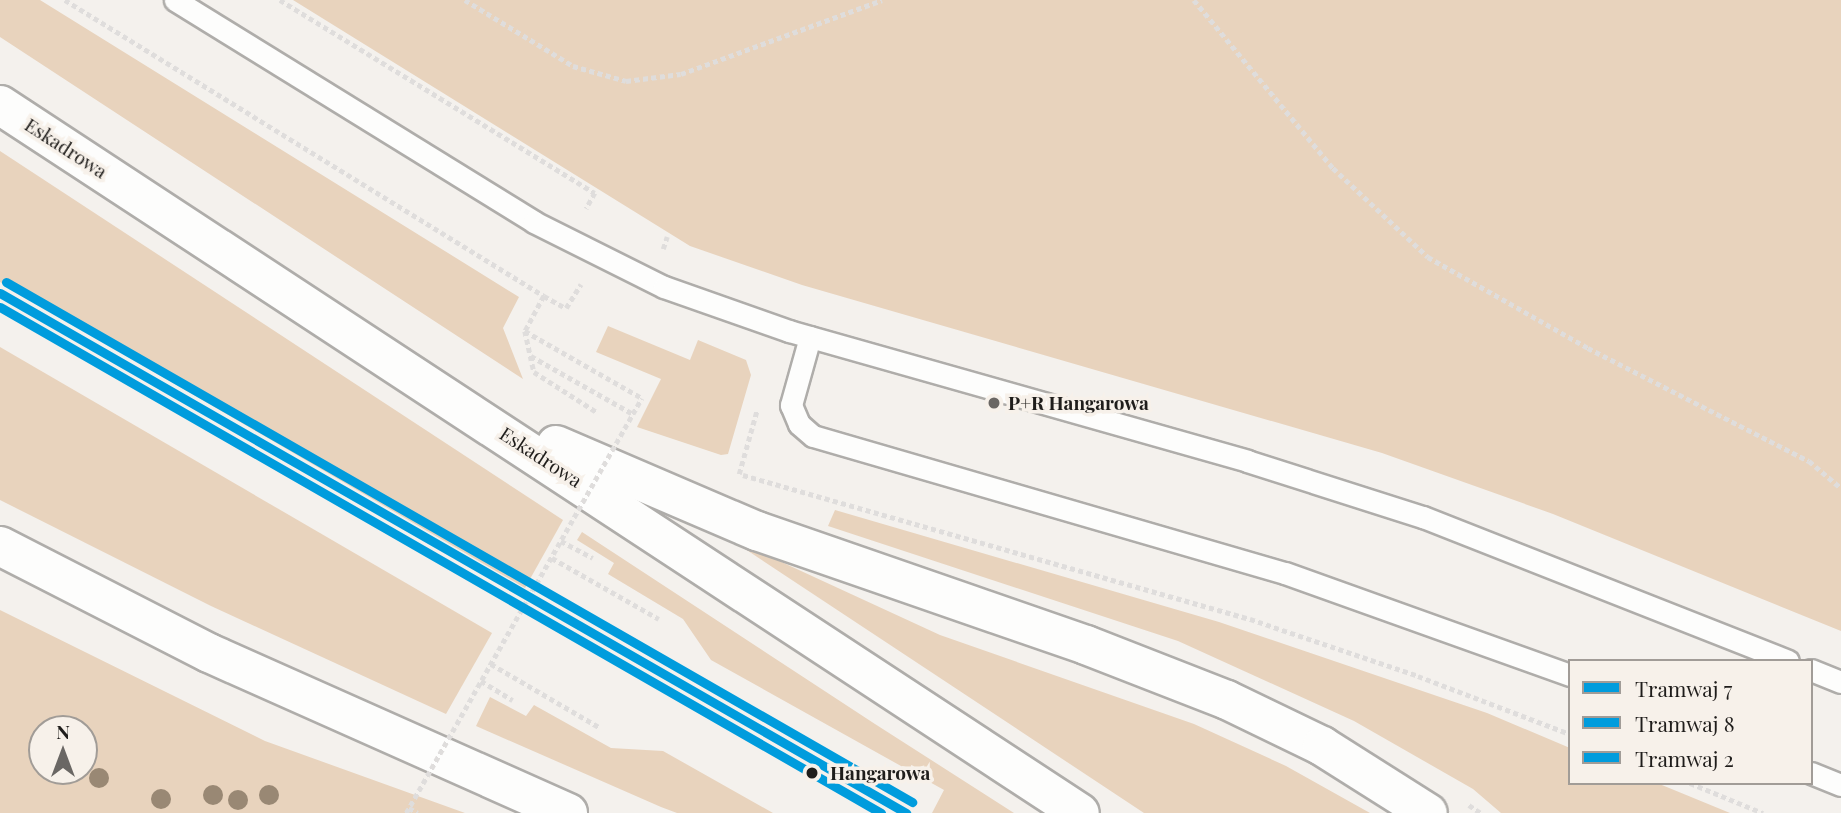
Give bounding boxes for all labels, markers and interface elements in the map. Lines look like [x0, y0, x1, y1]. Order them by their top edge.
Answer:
street label: Eskadrowa [21, 113, 111, 183]
place label: P+R Hangarowa [1008, 392, 1149, 414]
marker: P+R Hangarowa [986, 395, 1002, 411]
street label: Eskadrowa [496, 422, 586, 492]
legend [1568, 659, 1813, 785]
text: Tramwaj 7 [1635, 674, 1732, 702]
text: Tramwaj 8 [1635, 709, 1735, 737]
north arrow [28, 715, 98, 785]
text: N [56, 718, 70, 744]
text: Tramwaj 2 [1635, 744, 1734, 772]
marker: Hangarowa [801, 762, 823, 784]
place label: Hangarowa [830, 762, 930, 784]

